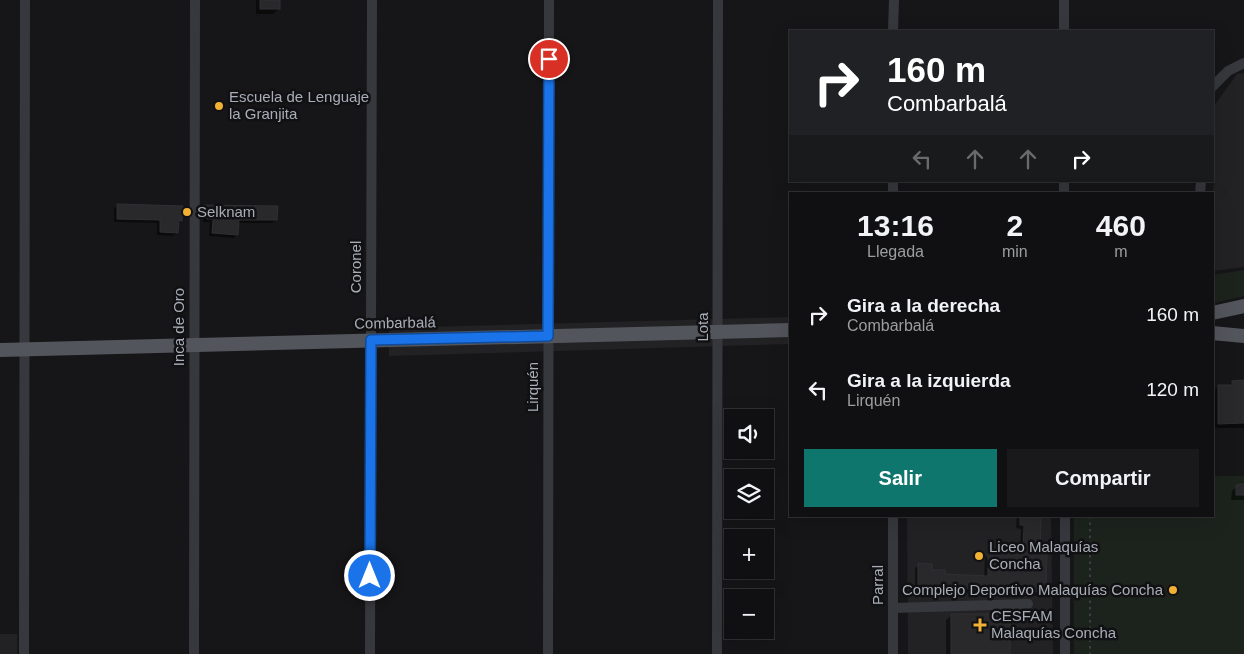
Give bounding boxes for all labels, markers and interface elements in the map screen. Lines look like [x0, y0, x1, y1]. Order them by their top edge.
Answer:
pin [528, 38, 570, 80]
icon: arrive [535, 45, 563, 73]
icon: right [804, 50, 869, 115]
text: 160 m [887, 50, 986, 89]
place label: Escuela de Lenguaje la Granjita [229, 88, 369, 122]
text: Combarbalá [887, 91, 1007, 116]
marker: Escuela de Lenguaje la Granjita [213, 100, 225, 112]
icon: left [908, 145, 936, 173]
icon: ahead [961, 145, 989, 173]
icon: ahead [1014, 145, 1042, 173]
icon: right [1067, 145, 1095, 173]
place label: Selknam [197, 203, 255, 220]
marker: Selknam [181, 206, 193, 218]
text: 13:16 [857, 209, 934, 242]
text: 2 [1006, 209, 1023, 242]
text: 460 [1096, 209, 1146, 242]
street label: Coronel [347, 241, 364, 293]
text: Llegada [867, 243, 924, 260]
text: min [1002, 243, 1028, 260]
text: m [1114, 243, 1127, 260]
street label: Inca de Oro [170, 288, 187, 366]
text: Gira a la derecha [847, 295, 1000, 316]
icon: right [804, 301, 832, 329]
text: 160 m [1146, 304, 1199, 325]
street label: Lota [694, 312, 711, 342]
street label: Combarbalá [354, 313, 437, 332]
text: Combarbalá [847, 317, 934, 334]
street label: Lirquén [524, 362, 541, 412]
text: Gira a la izquierda [847, 370, 1011, 391]
icon: left [804, 376, 832, 404]
text: 120 m [1146, 379, 1199, 400]
text: Lirquén [847, 392, 900, 409]
map controls [724, 409, 774, 639]
button: sound [724, 409, 774, 459]
button: Salir [804, 449, 997, 507]
button: Compartir [1007, 449, 1199, 507]
button: layers [724, 469, 774, 519]
button: + [724, 529, 774, 579]
place label: Liceo Malaquías Concha [989, 538, 1098, 572]
position arrow [343, 549, 395, 601]
marker: Liceo Malaquías Concha [973, 550, 985, 562]
street label: Parral [869, 565, 886, 605]
place label: Complejo Deportivo Malaquías Concha [902, 581, 1164, 598]
marker: Complejo Deportivo Malaquías Concha [1167, 584, 1179, 596]
button: − [724, 589, 774, 639]
place label: CESFAM Malaquías Concha [991, 607, 1117, 641]
marker: CESFAM Malaquías Concha [973, 618, 987, 632]

